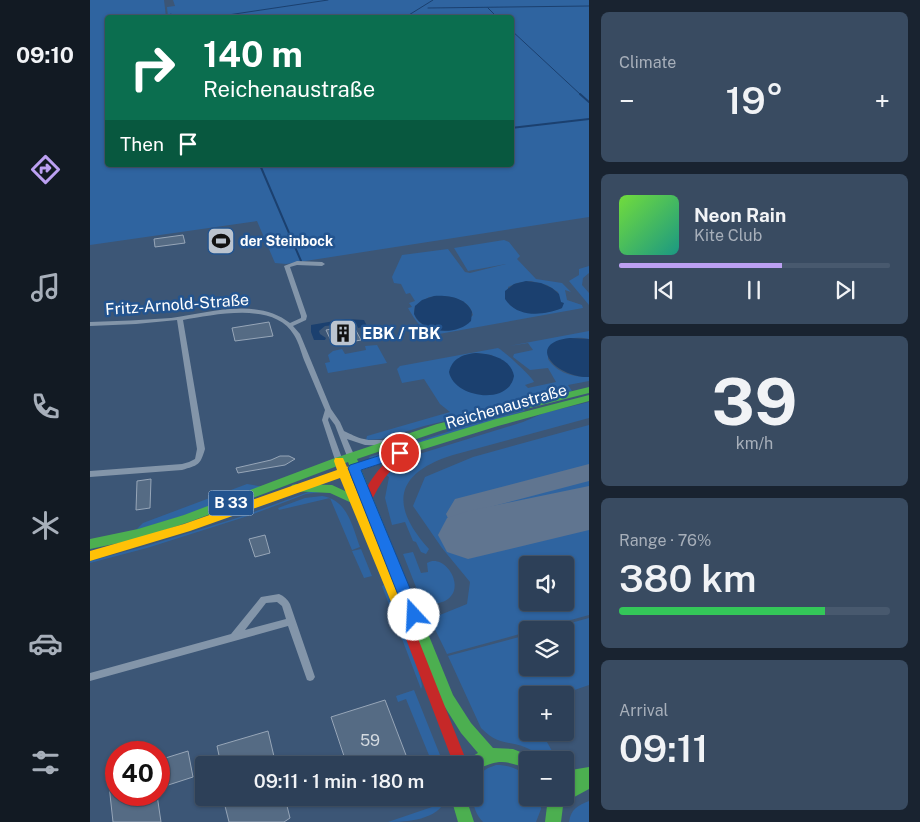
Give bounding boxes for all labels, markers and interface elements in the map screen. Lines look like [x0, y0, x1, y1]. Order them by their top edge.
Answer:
text: 140 m [203, 34, 303, 75]
icon: right [120, 35, 185, 100]
text: 09:10 [16, 42, 74, 68]
text: Climate [619, 53, 676, 72]
text: Reichenaustraße [203, 76, 375, 102]
text: 19° [725, 78, 784, 123]
text: − [619, 84, 635, 117]
text: + [874, 84, 890, 117]
icon: arrive [174, 130, 202, 158]
text: Then [120, 133, 164, 155]
icon: directions [28, 152, 63, 187]
text: Neon Rain [694, 204, 786, 226]
sports icon: der Steinbock [206, 226, 236, 256]
text: Kite Club [694, 226, 762, 245]
place label: der Steinbock [240, 233, 333, 249]
icon: music [28, 270, 63, 305]
icon: previous [650, 276, 678, 304]
icon: pause [740, 276, 768, 304]
icon: next [831, 276, 859, 304]
street label: Fritz-Arnold-Straße [104, 290, 250, 319]
building icon: EBK / TBK [328, 318, 358, 348]
place label: EBK / TBK [362, 324, 441, 343]
text: 39 [712, 363, 797, 440]
street label: Reichenaustraße [443, 380, 569, 433]
icon: phone [28, 389, 63, 424]
pin [379, 432, 421, 474]
text: km/h [736, 434, 773, 453]
icon: arrive [386, 439, 414, 467]
road number: B 33 [208, 490, 254, 516]
icon: climate [28, 508, 63, 543]
text: Range · 76% [619, 531, 711, 550]
map controls [519, 556, 574, 806]
button: sound [519, 556, 574, 611]
text: 380 km [619, 556, 756, 601]
position arrow [387, 588, 439, 640]
button: layers [519, 621, 574, 676]
icon: car [28, 626, 63, 661]
button: + [519, 686, 574, 741]
text: Arrival [619, 701, 668, 720]
text: 09:11 [619, 726, 708, 771]
house number: 59 [360, 731, 380, 750]
speed limit sign: 40 [105, 741, 170, 806]
icon: filters [28, 745, 63, 780]
button: − [519, 751, 574, 806]
text: 09:11 · 1 min · 180 m [254, 770, 424, 792]

